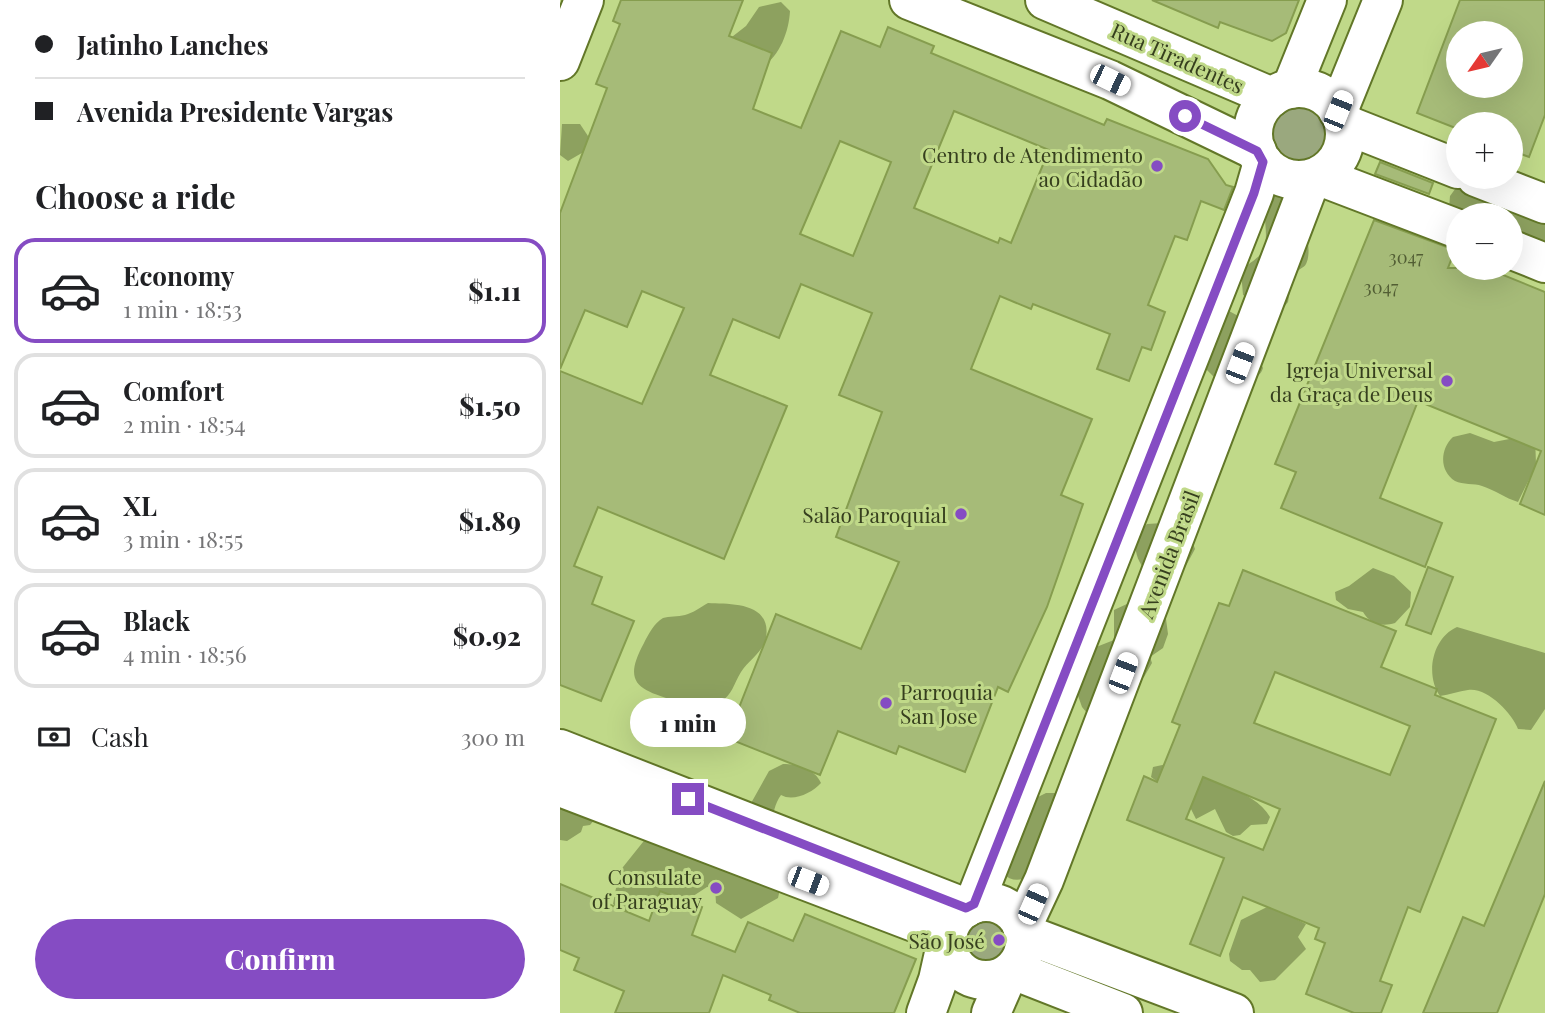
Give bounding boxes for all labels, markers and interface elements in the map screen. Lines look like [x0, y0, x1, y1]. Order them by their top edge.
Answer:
street label: Rua Tiradentes [1107, 15, 1249, 99]
north arrow [1446, 21, 1522, 98]
map controls [1446, 21, 1523, 280]
text: Jatinho Lanches [77, 27, 268, 62]
car [1087, 61, 1134, 99]
car [1321, 88, 1356, 134]
text: Avenida Presidente Vargas [77, 94, 393, 129]
route start [1169, 100, 1201, 132]
button: + [1446, 112, 1523, 189]
place label: Centro de Atendimento ao Cidadão [922, 140, 1143, 192]
marker: Centro de Atendimento ao Cidadão [1149, 158, 1165, 174]
text: Choose a ride [35, 174, 236, 217]
button: − [1446, 203, 1523, 280]
house number: 3047 [1389, 245, 1424, 269]
text: Economy [123, 258, 234, 293]
icon: car [39, 259, 102, 322]
text: $1.11 [468, 273, 521, 308]
house number: 3047 [1364, 275, 1399, 299]
text: 1 min · 18:53 [123, 293, 242, 324]
car [1223, 340, 1258, 386]
place label: Igreja Universal da Graça de Deus [1270, 355, 1433, 407]
text: Comfort [123, 373, 224, 408]
marker: Igreja Universal da Graça de Deus [1439, 373, 1455, 389]
icon: car [39, 374, 102, 437]
text: $1.50 [459, 388, 521, 423]
text: 2 min · 18:54 [123, 408, 246, 439]
street label: Avenida Brasil [1130, 486, 1205, 623]
text: XL [123, 488, 157, 523]
icon: car [39, 489, 102, 552]
place label: Salão Paroquial [802, 500, 947, 528]
text: $1.89 [459, 503, 521, 538]
marker: Salão Paroquial [953, 506, 969, 522]
text: 3 min · 18:55 [123, 523, 243, 554]
text: Black [123, 603, 190, 638]
icon: car [39, 604, 102, 667]
text: $0.92 [453, 618, 521, 653]
text: 4 min · 18:56 [123, 638, 247, 669]
car [1106, 650, 1141, 696]
place label: Parroquia San Jose [900, 677, 994, 729]
marker: Parroquia San Jose [878, 695, 894, 711]
callout: 1 min [630, 698, 746, 746]
text: 1 min [660, 707, 716, 738]
icon: cash [35, 718, 73, 756]
text: Cash [91, 719, 149, 754]
text: 300 m [461, 721, 525, 752]
route end [672, 783, 704, 815]
place label: Consulate of Paraguay [592, 862, 702, 914]
car [785, 864, 832, 898]
marker: Consulate of Paraguay [708, 880, 724, 896]
car [1015, 881, 1052, 927]
button: Confirm [35, 919, 525, 999]
place label: São José [908, 926, 985, 954]
marker: São José [991, 932, 1007, 948]

